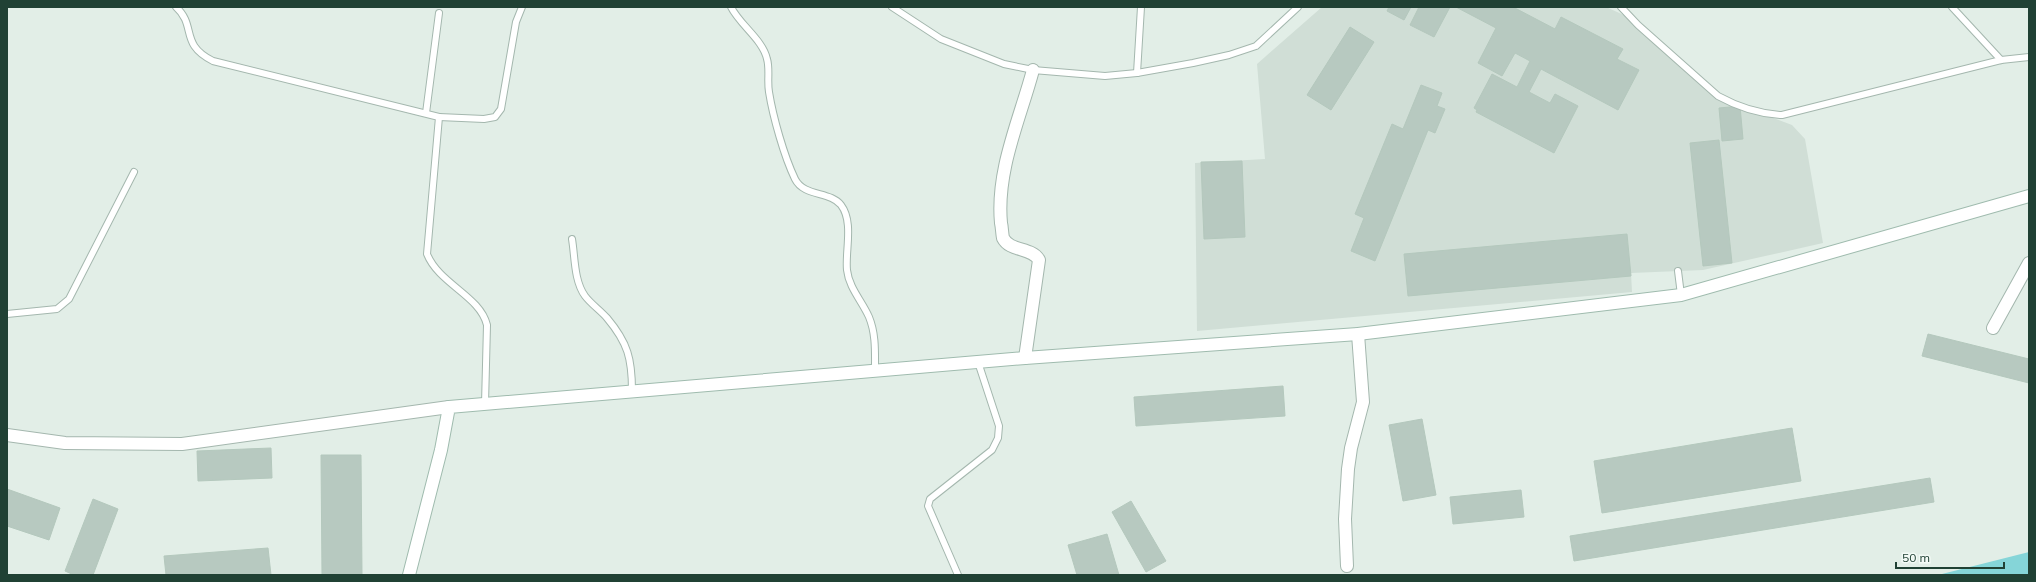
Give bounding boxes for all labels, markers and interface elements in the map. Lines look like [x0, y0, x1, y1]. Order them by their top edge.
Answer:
scale bar [1896, 544, 2004, 570]
text: 50 m [1902, 550, 1930, 565]

